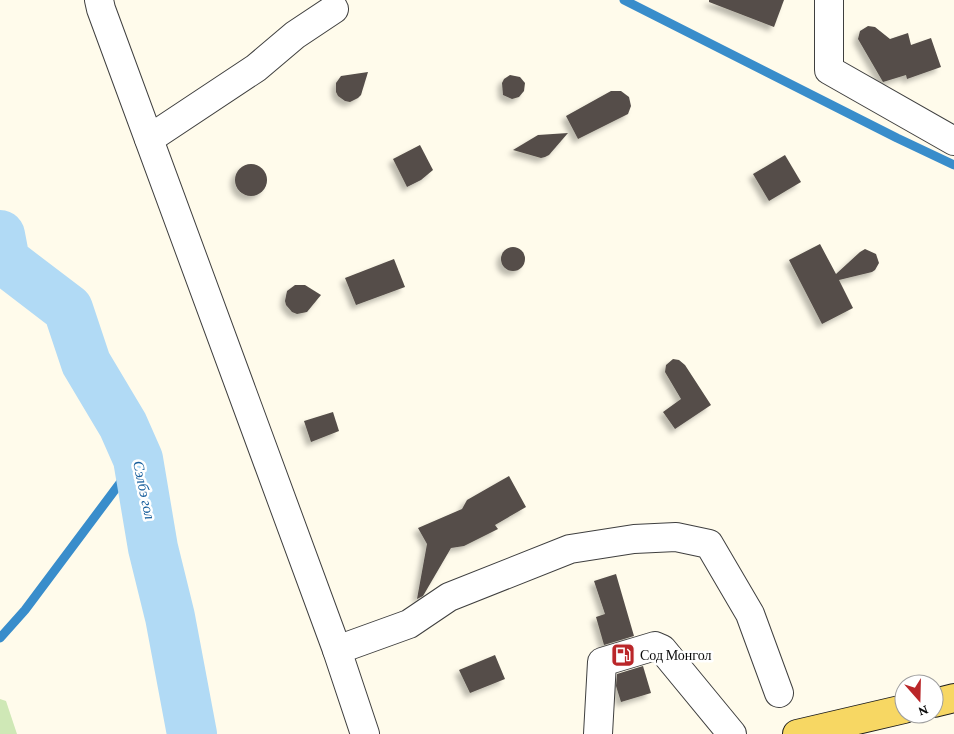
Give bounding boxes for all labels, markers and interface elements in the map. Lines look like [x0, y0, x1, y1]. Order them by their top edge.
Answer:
water label: Сэлбэ гол [130, 459, 158, 521]
fuel station icon: Сод Монгол [610, 642, 636, 668]
place label: Сод Монгол [640, 647, 711, 663]
north arrow [894, 674, 944, 724]
text: N [916, 702, 931, 721]

